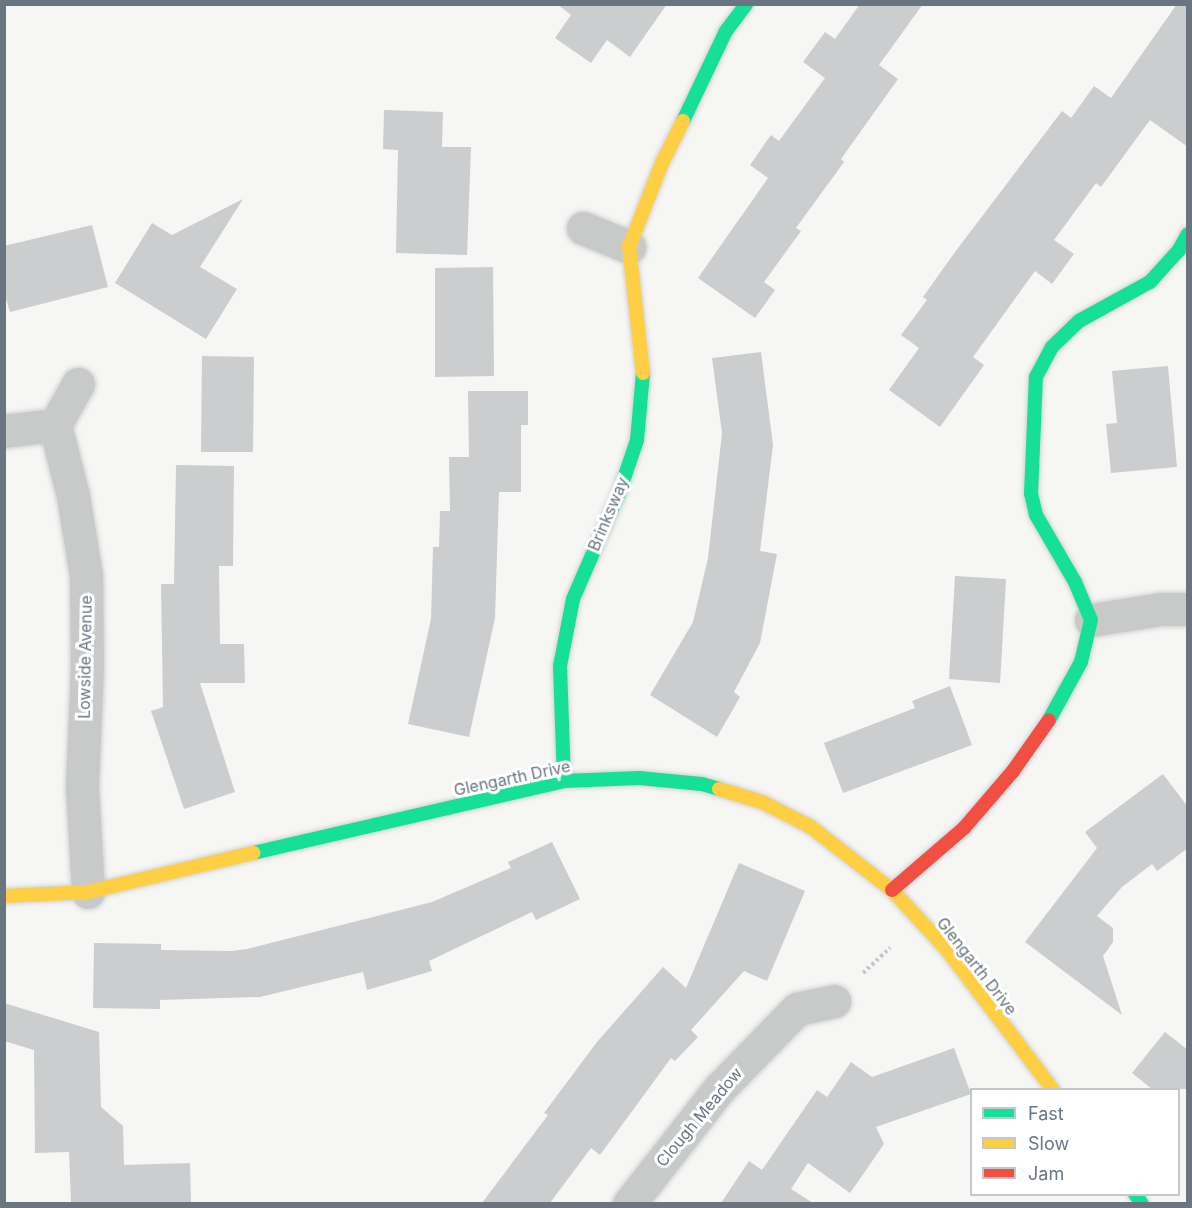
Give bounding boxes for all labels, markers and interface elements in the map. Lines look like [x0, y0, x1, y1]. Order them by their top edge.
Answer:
street label: Brinksway [584, 474, 632, 554]
street label: Lowside Avenue [74, 595, 96, 719]
street label: Glengarth Drive [452, 756, 572, 800]
street label: Glengarth Drive [933, 913, 1021, 1019]
street label: Clough Meadow [652, 1064, 746, 1170]
legend [970, 1088, 1180, 1196]
text: Fast [1028, 1103, 1064, 1124]
text: Slow [1028, 1133, 1069, 1154]
text: Jam [1028, 1163, 1064, 1184]

